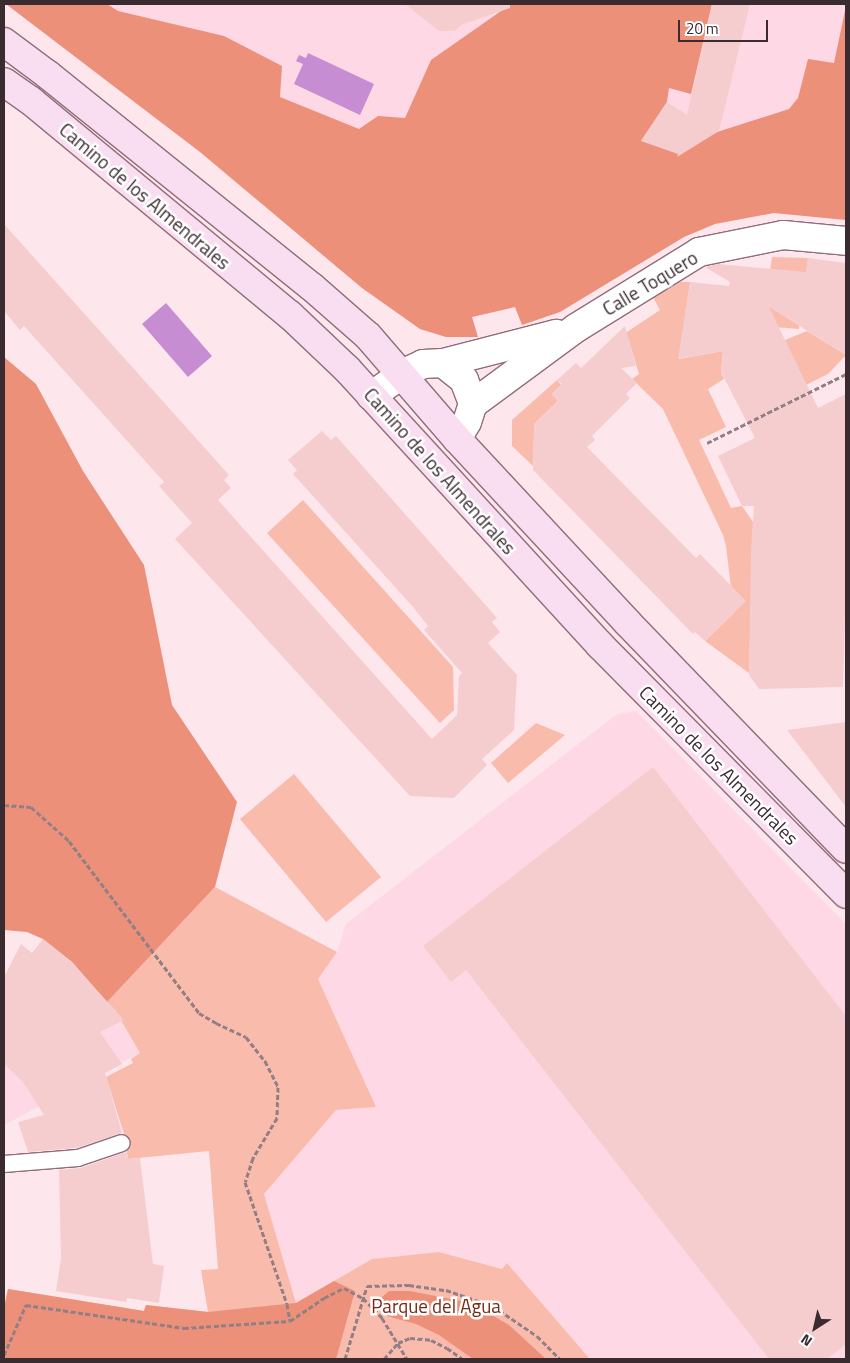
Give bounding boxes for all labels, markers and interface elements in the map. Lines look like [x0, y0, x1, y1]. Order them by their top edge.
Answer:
scale bar [680, 10, 770, 42]
text: 20 m [686, 17, 719, 40]
street label: Camino de los Almendrales [55, 118, 235, 274]
street label: Calle Toquero [598, 246, 702, 320]
street label: Camino de los Almendrales [359, 383, 521, 559]
street label: Camino de los Almendrales [635, 681, 803, 849]
park label: Parque del Agua [371, 1295, 501, 1317]
north arrow [790, 1303, 840, 1353]
text: N [796, 1329, 816, 1352]

